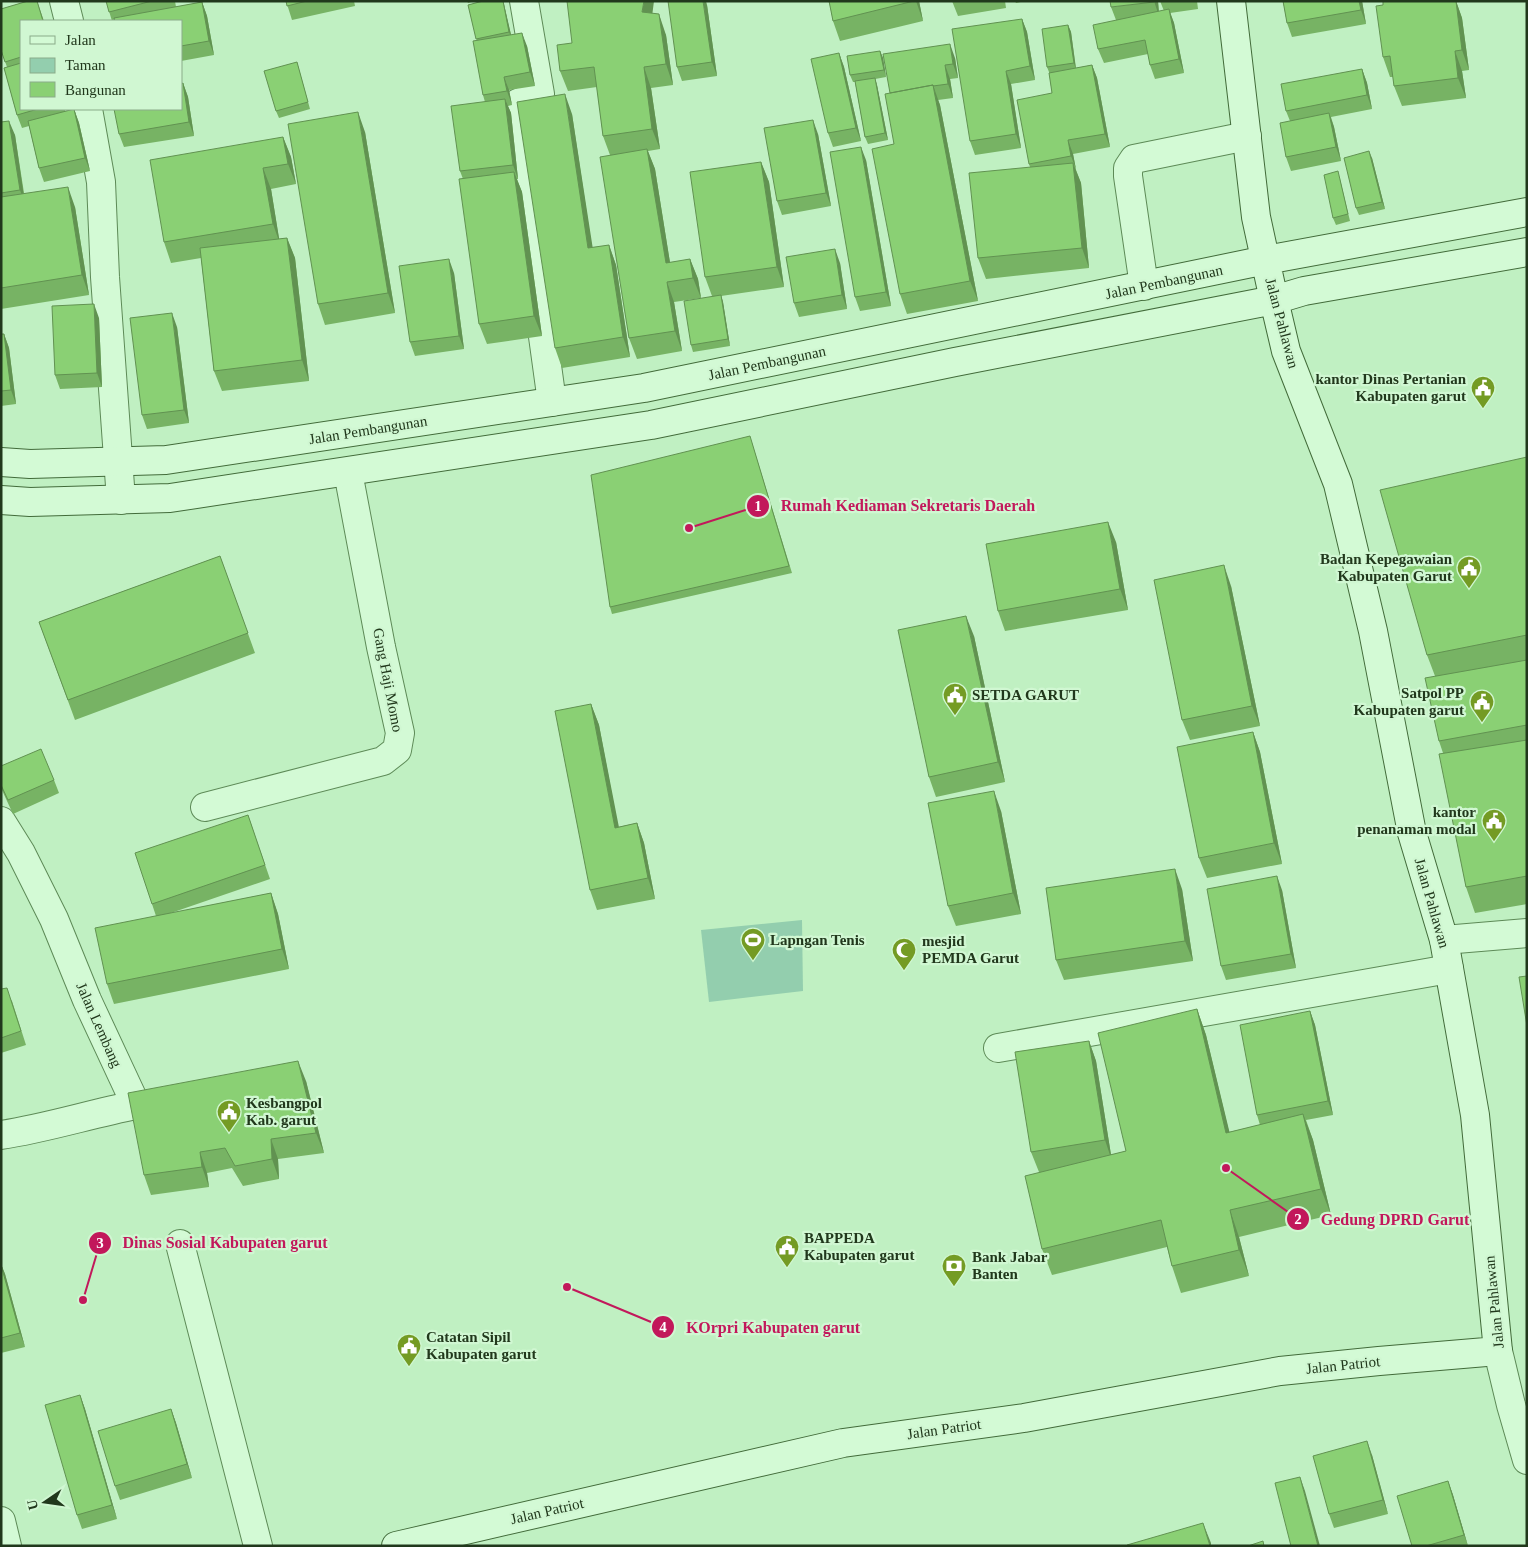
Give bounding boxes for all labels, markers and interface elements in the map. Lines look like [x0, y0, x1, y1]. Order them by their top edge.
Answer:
legend [20, 20, 182, 110]
text: Jalan [65, 32, 96, 48]
text: Taman [65, 57, 106, 73]
text: Bangunan [65, 82, 126, 98]
street label: Jalan Pembangunan [1104, 262, 1225, 302]
street label: Jalan Pahlawan [1262, 276, 1302, 370]
street label: Jalan Pembangunan [707, 343, 828, 383]
place label: kantor Dinas Pertanian Kabupaten garut [1315, 371, 1467, 404]
public building icon: kantor Dinas Pertanian Kabupaten garut [1470, 375, 1496, 409]
street label: Jalan Pembangunan [308, 413, 429, 447]
callout: Rumah Kediaman Sekretaris Daerah [746, 490, 1045, 521]
text: Rumah Kediaman Sekretaris Daerah [781, 497, 1035, 514]
text: 1 [754, 498, 762, 514]
place label: Badan Kepegawaian Kabupaten Garut [1320, 551, 1453, 584]
public building icon: Badan Kepegawaian Kabupaten Garut [1456, 555, 1482, 589]
street label: Gang Haji Momo [370, 627, 406, 733]
public building icon: SETDA GARUT [942, 682, 968, 716]
place label: Satpol PP Kabupaten garut [1354, 685, 1464, 718]
place label: SETDA GARUT [972, 687, 1079, 703]
public building icon: Satpol PP Kabupaten garut [1469, 689, 1495, 723]
place label: kantor penanaman modal [1357, 804, 1476, 837]
public building icon: kantor penanaman modal [1481, 808, 1507, 842]
street label: Jalan Pahlawan [1412, 856, 1453, 950]
sports icon: Lapngan Tenis [740, 927, 766, 961]
place label: Lapngan Tenis [770, 932, 865, 948]
place label: mesjid PEMDA Garut [922, 933, 1019, 966]
mosque icon: mesjid PEMDA Garut [891, 937, 917, 971]
street label: Jalan Lembang [73, 980, 125, 1070]
place label: Kesbangpol Kab. garut [246, 1095, 322, 1128]
public building icon: Kesbangpol Kab. garut [216, 1099, 242, 1133]
callout: Gedung DPRD Garut [1286, 1204, 1479, 1235]
text: 2 [1294, 1211, 1302, 1227]
text: Gedung DPRD Garut [1321, 1211, 1470, 1229]
callout: Dinas Sosial Kabupaten garut [87, 1227, 337, 1258]
place label: BAPPEDA Kabupaten garut [804, 1230, 914, 1263]
text: Dinas Sosial Kabupaten garut [123, 1234, 328, 1252]
public building icon: BAPPEDA Kabupaten garut [774, 1234, 800, 1268]
text: 3 [96, 1235, 104, 1251]
place label: Bank Jabar Banten [972, 1249, 1048, 1282]
bank icon: Bank Jabar Banten [941, 1253, 967, 1287]
street label: Jalan Pahlawan [1481, 1254, 1507, 1349]
callout: KOrpri Kabupaten garut [651, 1312, 870, 1343]
text: 4 [659, 1319, 667, 1335]
text: KOrpri Kabupaten garut [686, 1319, 861, 1337]
place label: Catatan Sipil Kabupaten garut [426, 1329, 536, 1362]
public building icon: Catatan Sipil Kabupaten garut [396, 1333, 422, 1367]
street label: Jalan Patriot [1305, 1353, 1382, 1377]
street label: Jalan Patriot [906, 1416, 983, 1442]
north arrow [20, 1477, 70, 1527]
street label: Jalan Patriot [509, 1495, 586, 1527]
text: U [24, 1498, 41, 1511]

